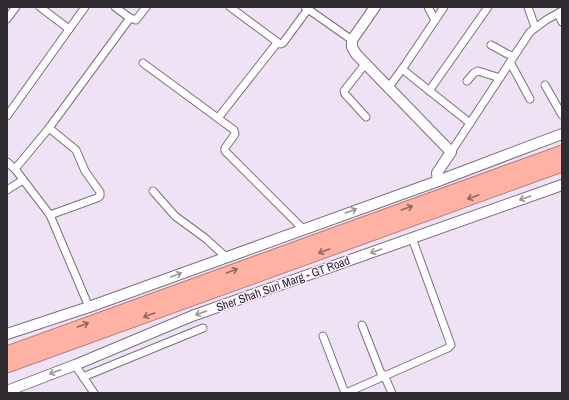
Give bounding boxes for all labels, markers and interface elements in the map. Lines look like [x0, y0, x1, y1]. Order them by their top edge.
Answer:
one-way arrow [467, 194, 479, 202]
one-way arrow [519, 195, 532, 202]
one-way arrow [400, 204, 413, 211]
one-way arrow [344, 207, 356, 215]
one-way arrow [371, 247, 383, 255]
one-way arrow [319, 248, 331, 256]
street label: Sher Shah Suri Marg - GT Road [214, 252, 352, 316]
one-way arrow [225, 267, 237, 275]
one-way arrow [170, 271, 182, 279]
one-way arrow [195, 310, 208, 317]
one-way arrow [144, 311, 156, 319]
one-way arrow [77, 321, 89, 329]
one-way arrow [49, 369, 61, 377]

